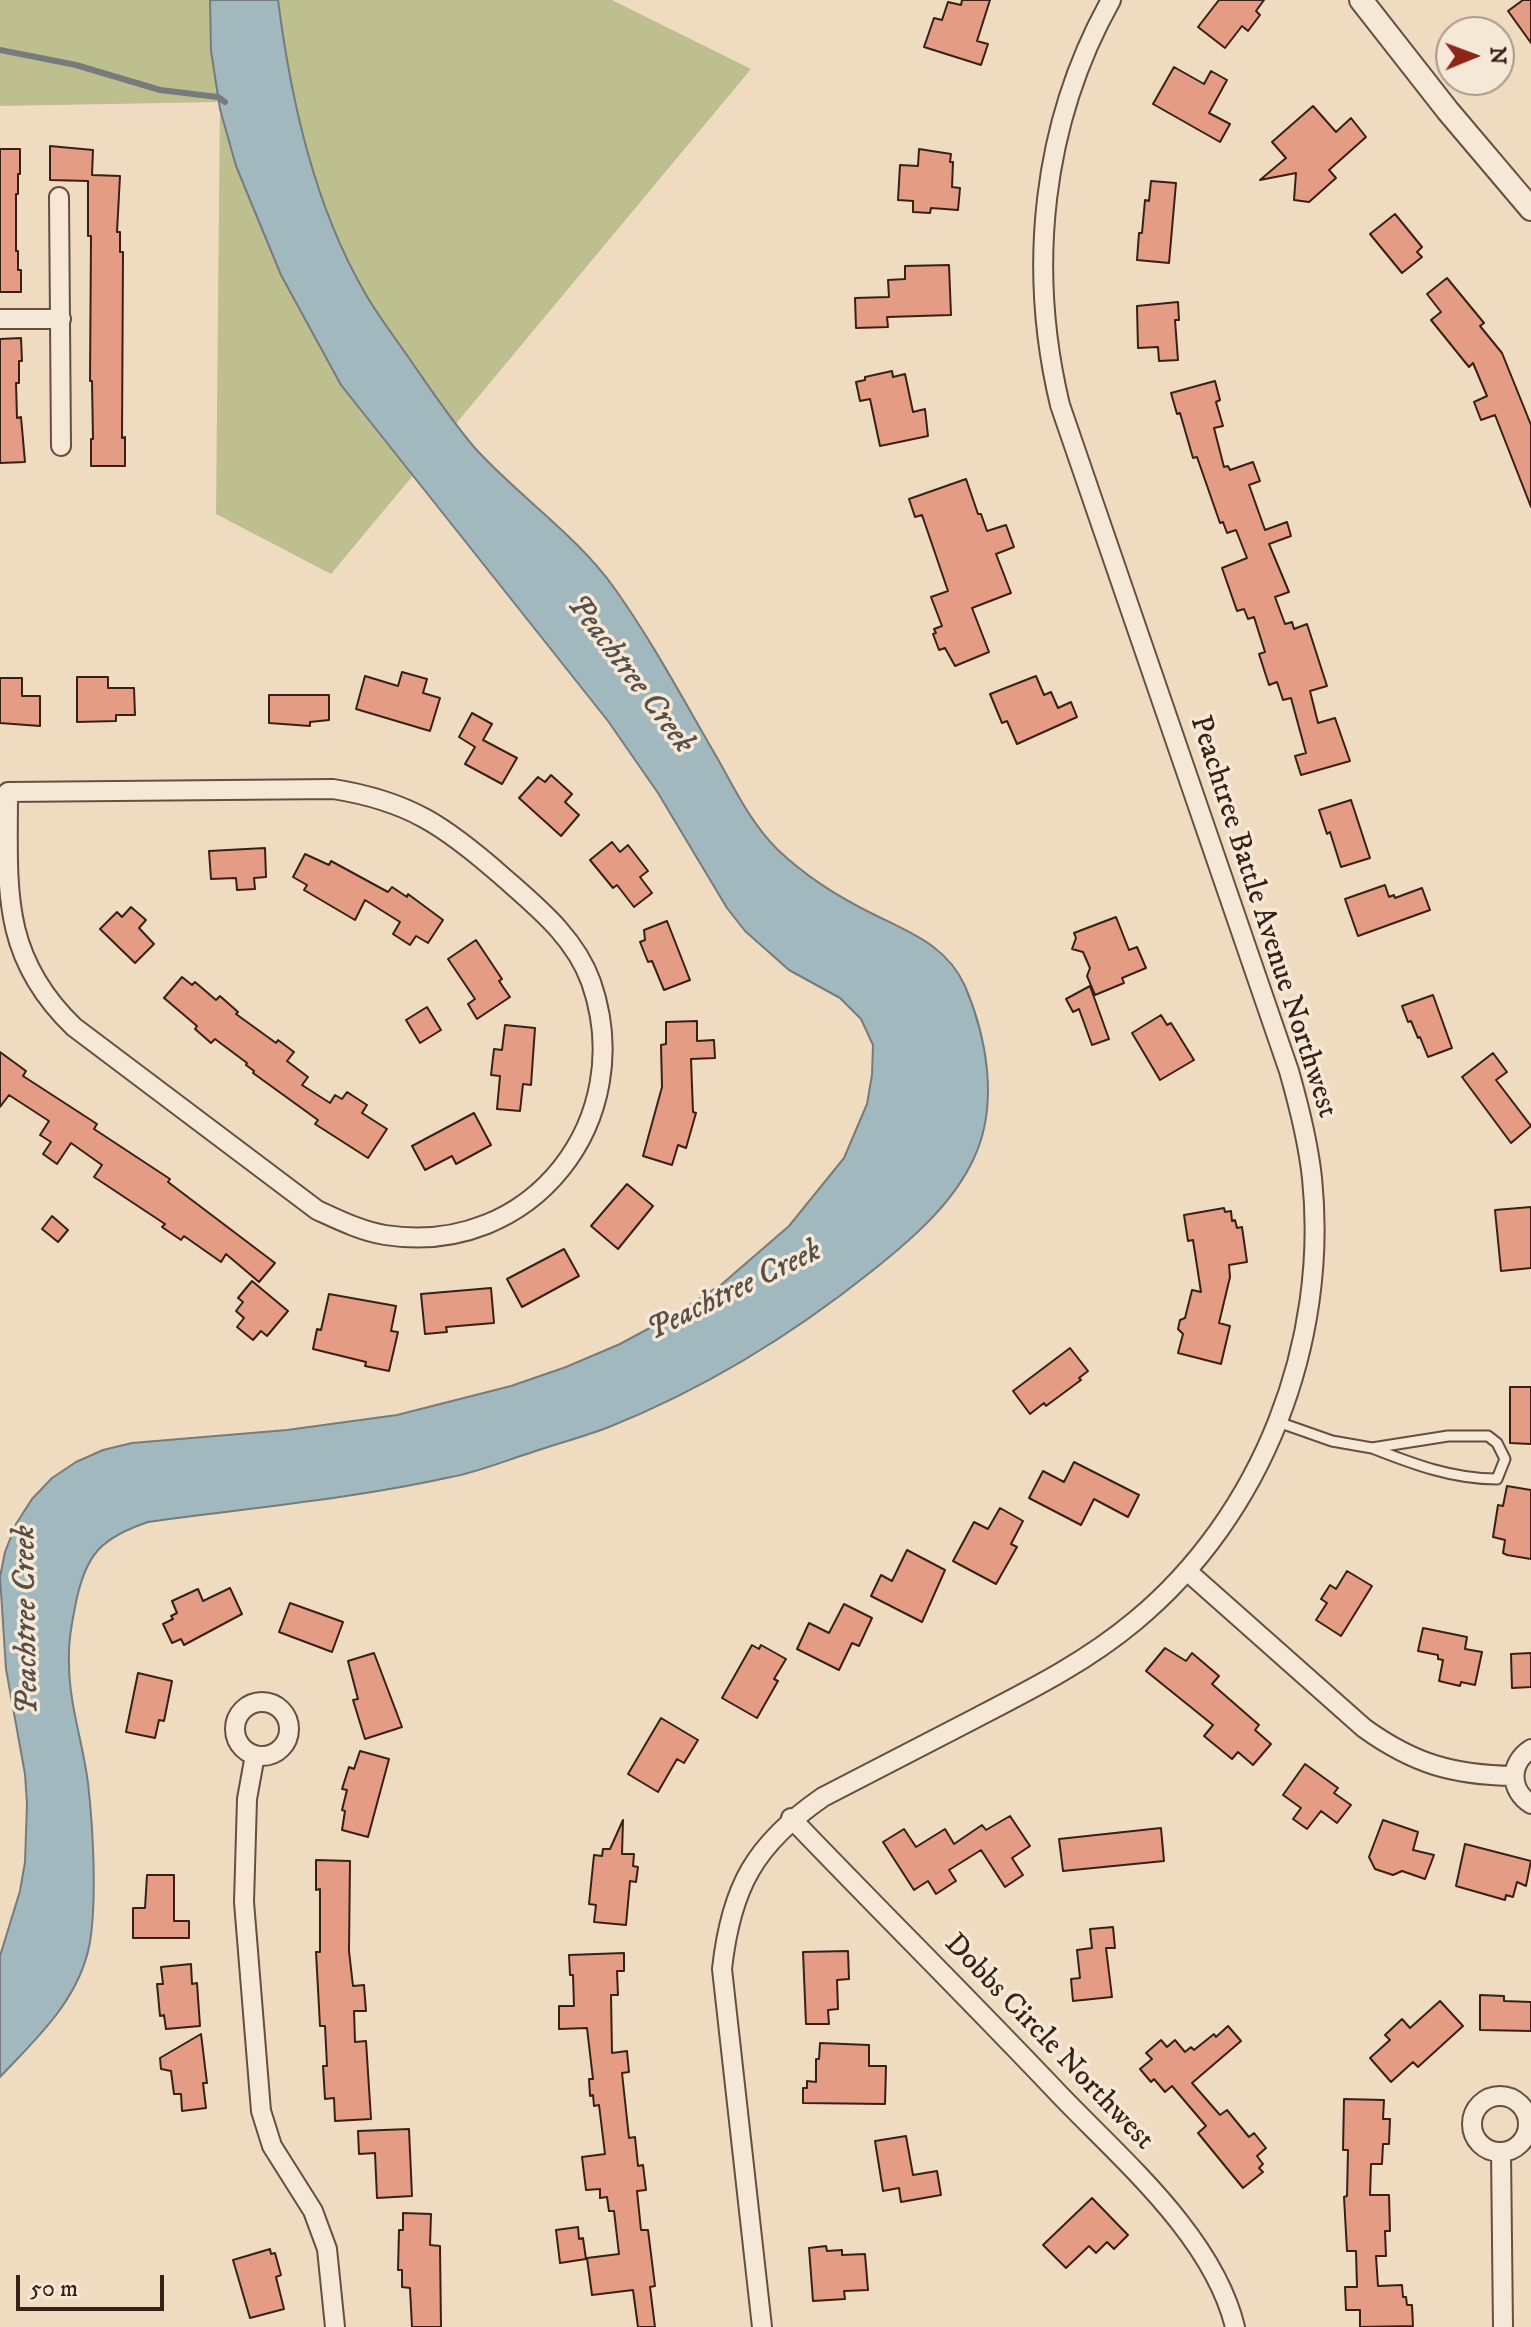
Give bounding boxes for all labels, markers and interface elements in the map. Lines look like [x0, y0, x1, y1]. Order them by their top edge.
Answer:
north arrow [1435, 16, 1515, 96]
text: N [1484, 46, 1511, 65]
water label: Peachtree Creek [557, 588, 701, 762]
street label: Peachtree Battle Avenue Northwest [1180, 712, 1344, 1122]
water label: Peachtree Creek [641, 1233, 829, 1351]
water label: Peachtree Creek [7, 1525, 49, 1715]
street label: Dobbs Circle Northwest [935, 1927, 1161, 2159]
scale bar [20, 2259, 168, 2309]
text: 50 m [30, 2274, 78, 2304]

